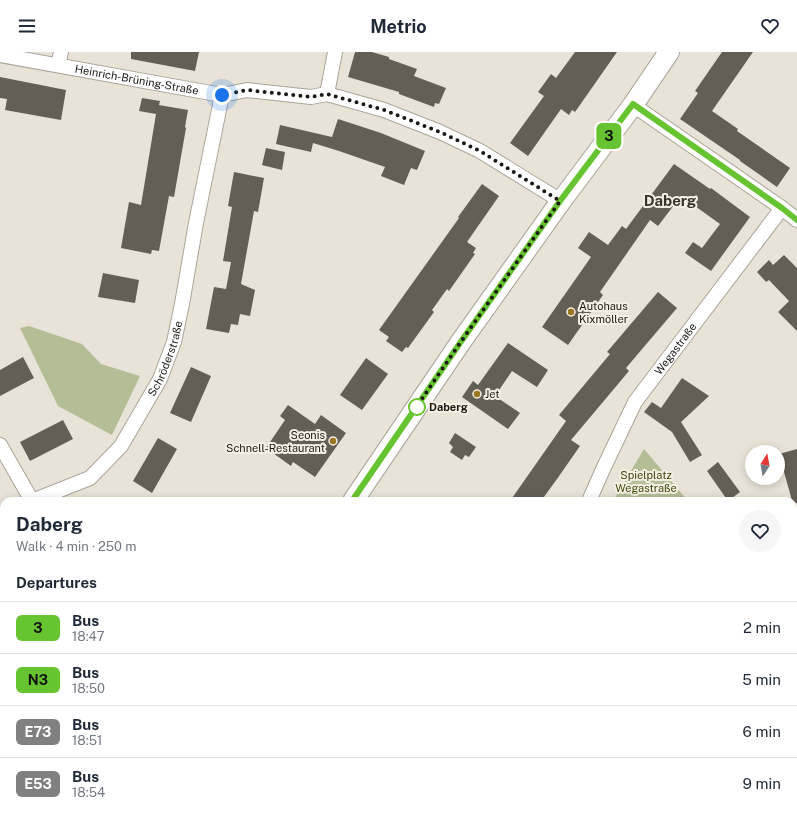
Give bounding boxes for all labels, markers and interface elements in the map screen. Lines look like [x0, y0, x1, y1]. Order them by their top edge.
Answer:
icon: menu [16, 15, 38, 37]
icon: heart [759, 15, 781, 37]
text: Metrio [370, 16, 427, 37]
street label: Heinrich-Brüning-Straße [74, 63, 200, 97]
your location [212, 85, 232, 105]
line badge: 3 [596, 123, 622, 149]
text: 3 [604, 128, 614, 144]
district label: Daberg [644, 192, 697, 209]
place label: Autohaus Kixmöller [579, 300, 628, 325]
marker: Autohaus Kixmöller [566, 307, 576, 317]
street label: Schröderstraße [145, 320, 184, 398]
street label: Wegastraße [652, 321, 699, 377]
place label: Jet [485, 388, 500, 400]
marker: Jet [472, 389, 482, 399]
marker: Daberg [408, 398, 426, 416]
place label: Daberg [429, 401, 468, 413]
place label: Seonis Schnell-Restaurant [226, 429, 325, 454]
marker: Seonis Schnell-Restaurant [328, 436, 338, 446]
north arrow [745, 445, 785, 485]
map controls [745, 445, 785, 485]
park label: Spielplatz Wegastraße [615, 469, 677, 494]
button: heart [739, 510, 781, 552]
text: Daberg [16, 513, 83, 535]
text: Walk · 4 min · 250 m [16, 539, 136, 554]
text: Departures [16, 574, 97, 591]
text: Bus [72, 612, 99, 629]
text: 2 min [743, 619, 781, 636]
text: 3 [33, 620, 43, 636]
text: 18:47 [72, 629, 105, 644]
text: Bus [72, 664, 99, 681]
text: 5 min [742, 671, 781, 688]
text: N3 [28, 672, 48, 688]
text: 18:50 [72, 681, 105, 696]
text: Bus [72, 716, 99, 733]
text: 6 min [743, 723, 781, 740]
text: E73 [25, 724, 51, 740]
text: 18:51 [72, 733, 102, 748]
text: Bus [72, 768, 99, 785]
text: 9 min [743, 775, 781, 792]
text: E53 [24, 776, 52, 792]
text: 18:54 [72, 785, 105, 800]

